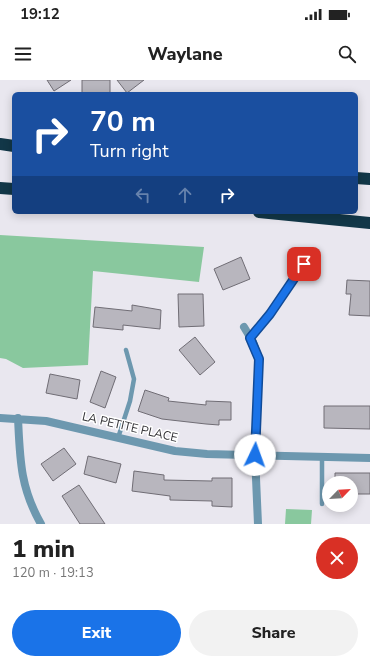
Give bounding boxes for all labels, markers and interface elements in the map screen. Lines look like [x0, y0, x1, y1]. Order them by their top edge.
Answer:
text: 19:12 [20, 4, 60, 24]
text: Waylane [147, 42, 223, 66]
icon: menu [12, 43, 34, 65]
icon: search [336, 43, 358, 65]
text: 70 m [90, 103, 156, 141]
icon: right [24, 108, 76, 160]
text: Turn right [90, 139, 169, 163]
icon: left [132, 184, 154, 206]
icon: ahead [174, 184, 196, 206]
icon: right [216, 184, 238, 206]
pin [287, 247, 321, 281]
icon: arrive [293, 253, 315, 275]
street label: LA PETITE PLACE [81, 408, 179, 446]
position arrow [234, 434, 276, 476]
north arrow [322, 476, 358, 512]
map controls [322, 476, 358, 512]
text: 1 min [12, 533, 75, 565]
button: close [316, 537, 358, 579]
text: 120 m · 19:13 [12, 564, 94, 582]
button: Exit [12, 610, 181, 656]
button: Share [189, 610, 358, 656]

